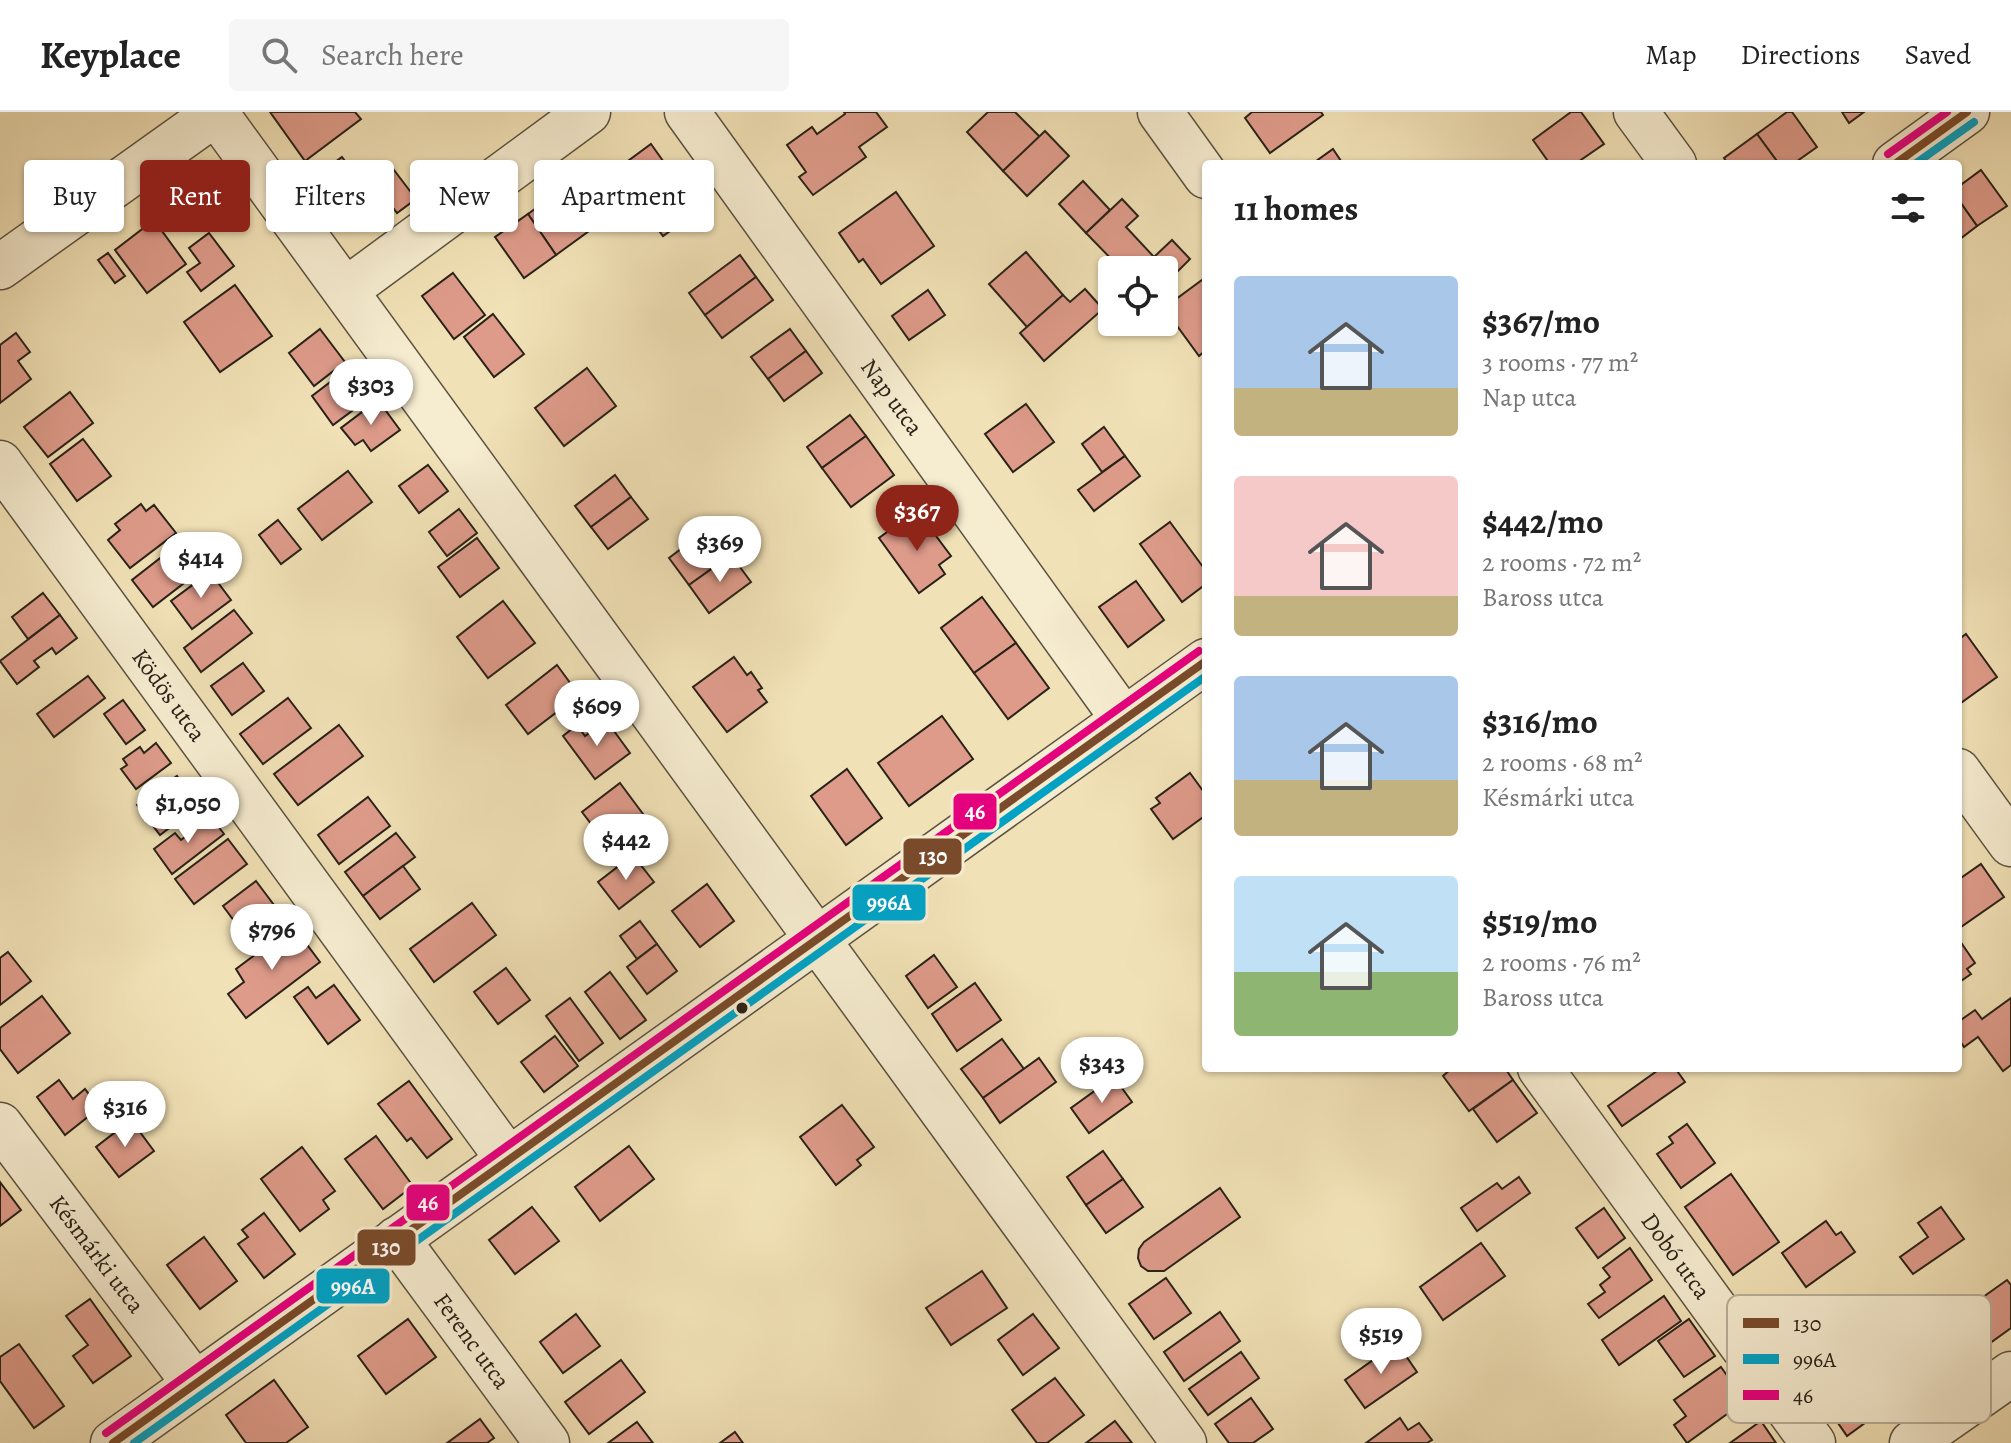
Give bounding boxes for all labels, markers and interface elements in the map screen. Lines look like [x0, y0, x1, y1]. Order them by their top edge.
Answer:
search box [229, 19, 789, 91]
text: Keyplace [40, 29, 181, 81]
icon: search [257, 33, 301, 77]
text: Search here [321, 35, 464, 75]
text: Map [1645, 36, 1696, 74]
text: Directions [1740, 36, 1861, 74]
text: Saved [1905, 36, 1971, 74]
chip: Buy [24, 160, 124, 232]
chip: Rent [140, 160, 250, 232]
chip: Filters [266, 160, 394, 232]
chip: New [410, 160, 518, 232]
chip: Apartment [534, 160, 714, 232]
text: 11 homes [1234, 185, 1358, 232]
icon: filters [1886, 186, 1930, 230]
map controls [1098, 256, 1178, 336]
button: locate [1098, 256, 1178, 336]
text: $367/mo [1482, 298, 1600, 345]
icon: home [1298, 308, 1394, 404]
text: 3 rooms · 77 m² [1482, 345, 1638, 380]
street label: Nap utca [853, 352, 931, 442]
pin: $303 [324, 359, 418, 427]
text: $303 [347, 367, 395, 402]
text: Nap utca [1482, 380, 1577, 415]
pin: $367 [870, 485, 964, 553]
text: $367 [894, 493, 940, 528]
text: $442/mo [1482, 498, 1603, 545]
icon: home [1298, 508, 1394, 604]
pin: $369 [673, 516, 767, 584]
text: $369 [696, 524, 744, 559]
pin: $414 [154, 532, 248, 600]
text: $414 [178, 540, 224, 575]
text: 2 rooms · 72 m² [1482, 545, 1641, 580]
text: Baross utca [1482, 580, 1604, 615]
street label: Ködös utca [124, 642, 214, 749]
pin: $609 [550, 680, 644, 748]
text: $609 [572, 688, 622, 723]
text: $316/mo [1482, 698, 1598, 745]
icon: home [1298, 708, 1394, 804]
text: 2 rooms · 68 m² [1482, 745, 1643, 780]
pin: $1,050 [123, 777, 253, 845]
text: Késmárki utca [1482, 780, 1634, 815]
text: $1,050 [155, 785, 221, 820]
line badge: 46 [952, 792, 998, 831]
text: 46 [965, 797, 985, 827]
pin: $442 [579, 814, 673, 882]
text: $442 [601, 822, 651, 857]
line badge: 130 [902, 837, 963, 876]
text: 130 [919, 842, 947, 872]
line badge: 996A [851, 883, 927, 922]
text: 996A [867, 888, 911, 918]
text: $519/mo [1482, 898, 1598, 945]
pin: $796 [225, 904, 319, 972]
icon: home [1298, 908, 1394, 1004]
text: $796 [248, 912, 296, 947]
text: 2 rooms · 76 m² [1482, 945, 1641, 980]
text: Baross utca [1482, 980, 1604, 1015]
unlabelled marker [734, 1000, 750, 1016]
pin: $343 [1055, 1037, 1149, 1105]
text: $343 [1079, 1045, 1125, 1080]
pin: $316 [78, 1081, 172, 1149]
text: $316 [103, 1089, 147, 1124]
line badge: 46 [405, 1183, 451, 1222]
street label: Késmárki utca [42, 1188, 153, 1320]
text: 46 [418, 1188, 438, 1218]
street label: Dobó utca [1634, 1206, 1719, 1306]
line badge: 130 [356, 1228, 417, 1267]
text: 130 [372, 1233, 400, 1263]
line badge: 996A [315, 1267, 391, 1305]
text: 996A [331, 1272, 375, 1302]
street label: Ferenc utca [426, 1286, 518, 1396]
legend [1727, 1295, 1991, 1423]
pin: $519 [1334, 1308, 1428, 1376]
text: 130 [1793, 1309, 1821, 1339]
text: $519 [1359, 1316, 1403, 1351]
text: 996A [1793, 1345, 1837, 1375]
text: 46 [1793, 1381, 1813, 1411]

